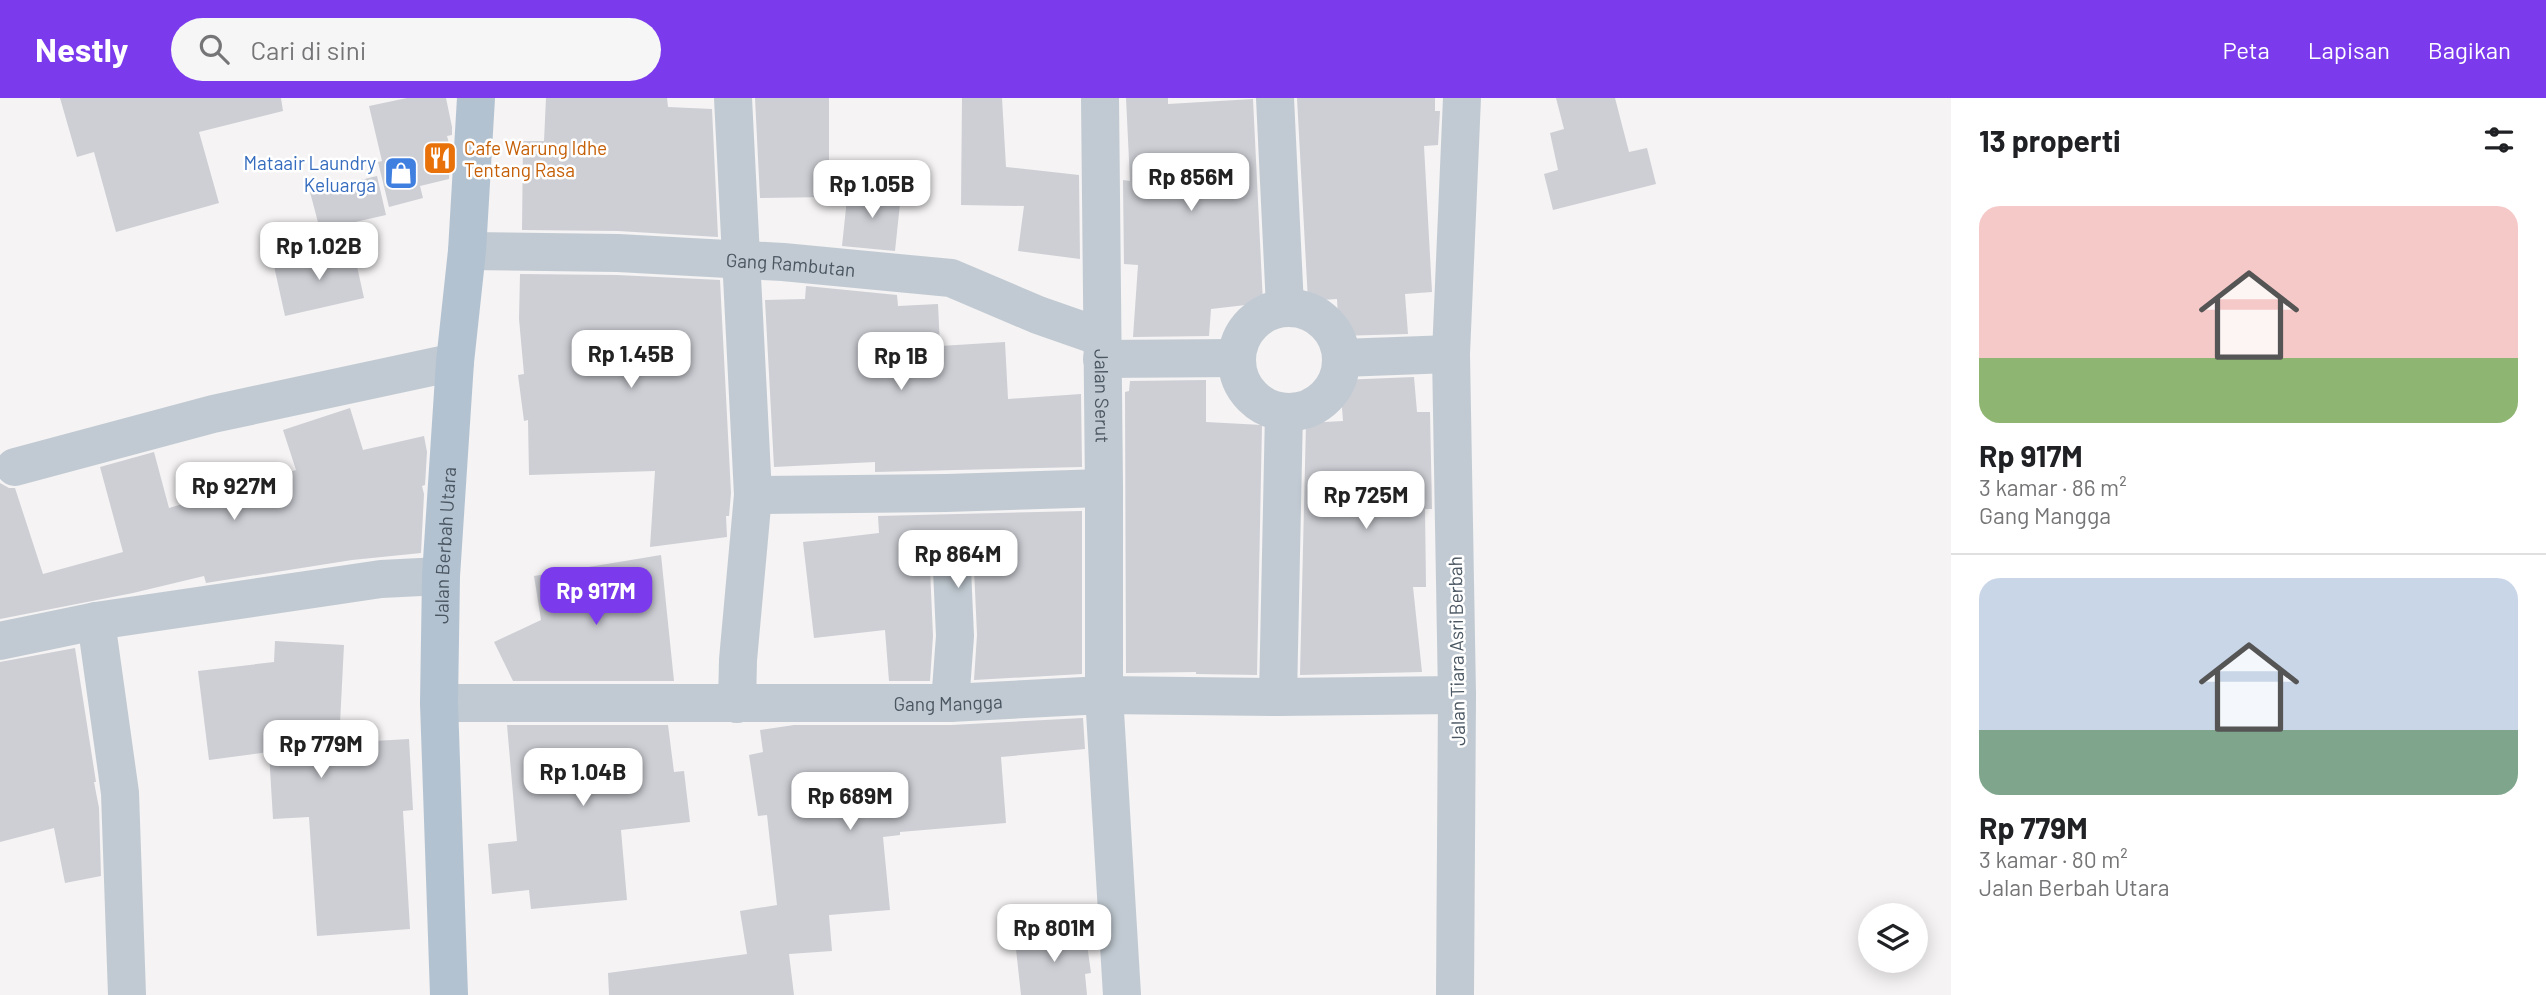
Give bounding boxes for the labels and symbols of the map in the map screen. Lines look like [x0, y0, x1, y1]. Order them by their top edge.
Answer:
place label: Cafe Warung Idhe Tentang Rasa [464, 136, 607, 181]
restaurant icon: Cafe Warung Idhe Tentang Rasa [421, 139, 459, 177]
place label: Mataair Laundry Keluarga [244, 151, 376, 196]
pin: Rp 856M [1126, 153, 1256, 213]
shop icon: Mataair Laundry Keluarga [382, 154, 420, 192]
pin: Rp 1.05B [800, 160, 944, 220]
pin: Rp 1.02B [247, 222, 391, 282]
street label: Gang Rambutan [725, 247, 856, 280]
pin: Rp 1.45B [559, 330, 703, 390]
pin: Rp 1B [852, 332, 950, 392]
street label: Jalan Serut [1091, 349, 1115, 443]
pin: Rp 927M [169, 462, 299, 522]
street label: Jalan Berbah Utara [429, 466, 460, 624]
pin: Rp 725M [1301, 472, 1431, 531]
pin: Rp 864M [893, 531, 1023, 590]
street label: Jalan Tiara Asri Berbah [1443, 556, 1469, 746]
pin: Rp 917M [531, 568, 661, 627]
street label: Gang Mangga [893, 689, 1003, 715]
pin: Rp 779M [256, 720, 386, 780]
pin: Rp 1.04B [511, 748, 655, 808]
pin: Rp 689M [785, 772, 915, 832]
pin: Rp 801M [989, 904, 1119, 964]

